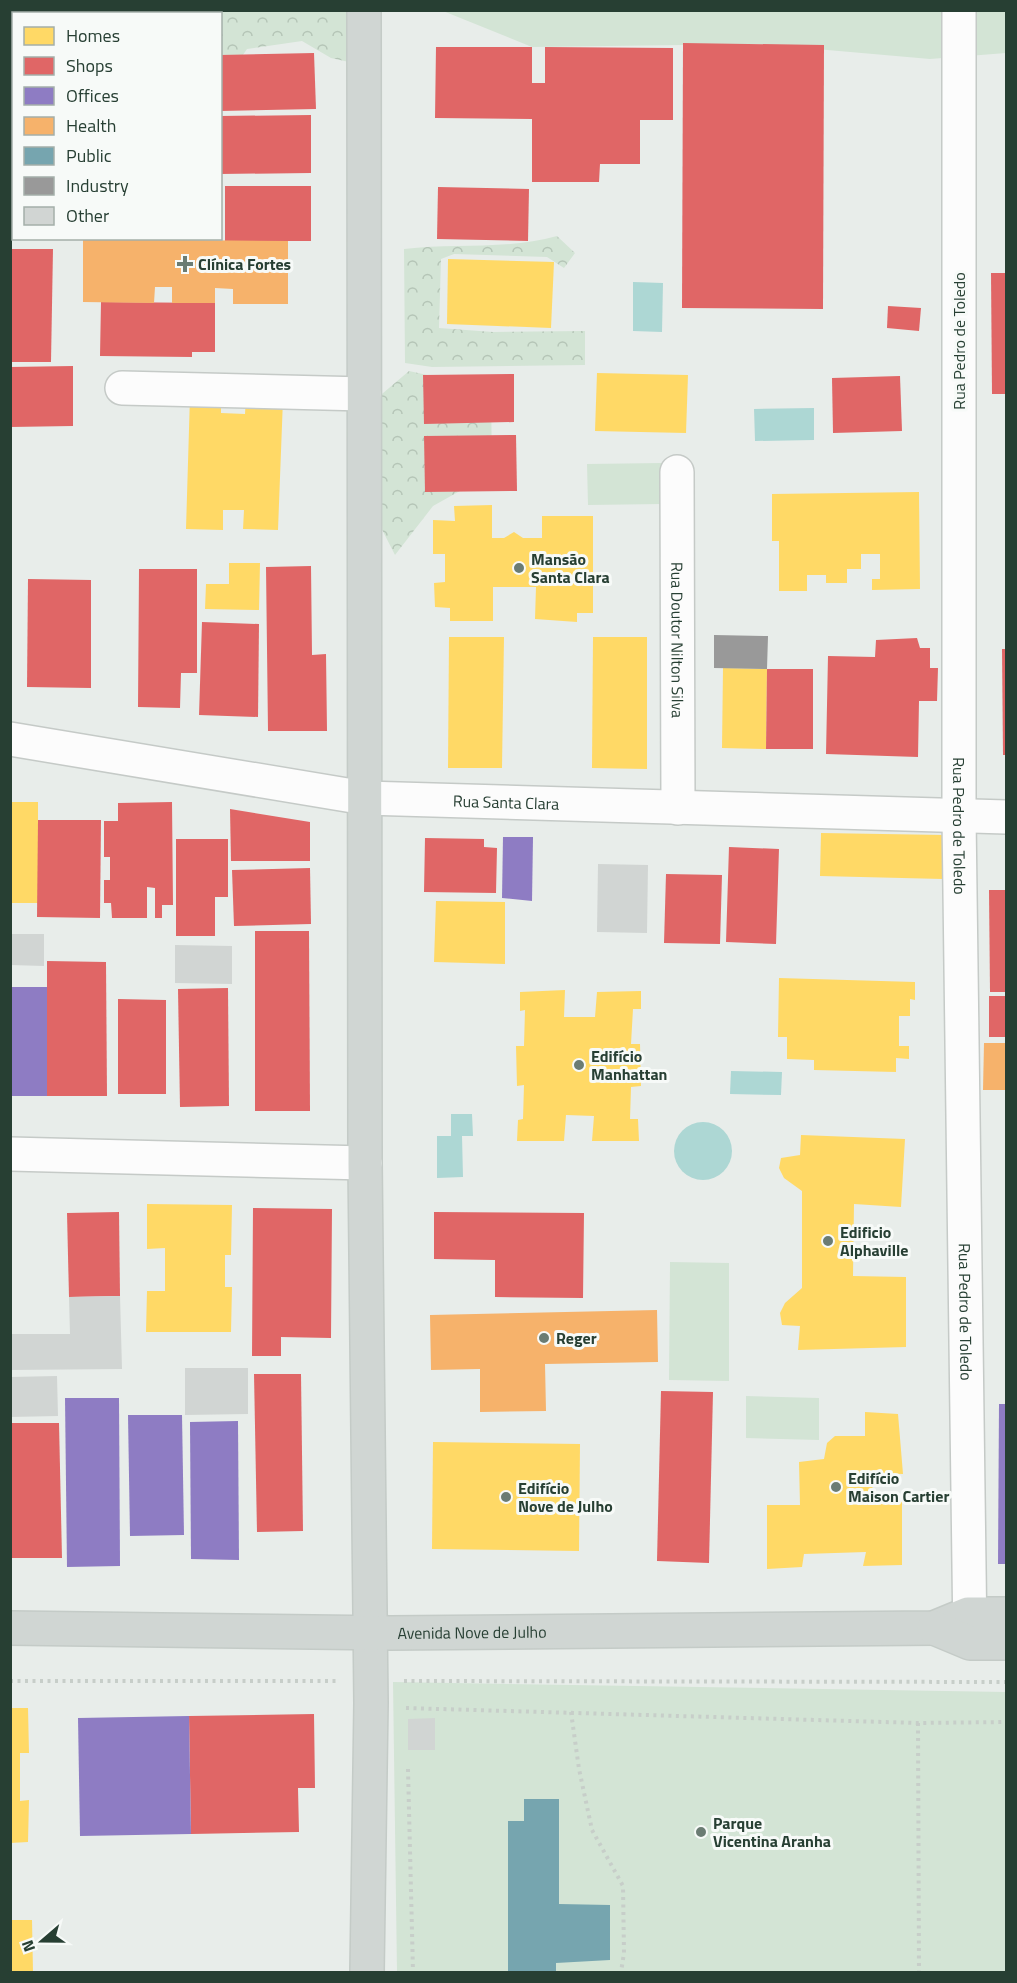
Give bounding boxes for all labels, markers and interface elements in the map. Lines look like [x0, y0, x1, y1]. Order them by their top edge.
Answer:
legend [12, 12, 222, 240]
text: Homes [66, 22, 120, 49]
text: Shops [66, 52, 113, 79]
text: Offices [66, 82, 119, 109]
text: Health [66, 112, 116, 139]
text: Public [66, 142, 112, 169]
text: Industry [66, 172, 129, 199]
text: Other [66, 202, 109, 229]
place label: Clínica Fortes [198, 252, 291, 276]
marker: Clínica Fortes [176, 255, 194, 273]
street label: Rua Pedro de Toledo [947, 272, 971, 410]
place label: Mansão Santa Clara [531, 547, 610, 589]
marker: Mansão Santa Clara [512, 561, 526, 575]
street label: Rua Doutor Nilton Silva [665, 562, 690, 718]
street label: Rua Pedro de Toledo [947, 757, 972, 895]
street label: Rua Santa Clara [453, 789, 560, 816]
place label: Edifício Manhattan [591, 1044, 667, 1086]
marker: Edifício Manhattan [572, 1058, 586, 1072]
place label: Edificio Alphaville [840, 1220, 908, 1262]
marker: Edificio Alphaville [821, 1234, 835, 1248]
street label: Rua Pedro de Toledo [953, 1243, 979, 1381]
place label: Reger [556, 1326, 597, 1350]
marker: Reger [537, 1331, 551, 1345]
place label: Edifício Maison Cartier [848, 1466, 949, 1508]
place label: Edifício Nove de Julho [518, 1476, 613, 1518]
marker: Edifício Maison Cartier [829, 1480, 843, 1494]
marker: Edifício Nove de Julho [499, 1490, 513, 1504]
street label: Avenida Nove de Julho [397, 1620, 547, 1645]
place label: Parque Vicentina Aranha [713, 1811, 831, 1853]
marker: Parque Vicentina Aranha [694, 1825, 708, 1839]
north arrow [12, 1911, 72, 1971]
text: N [15, 1937, 41, 1955]

